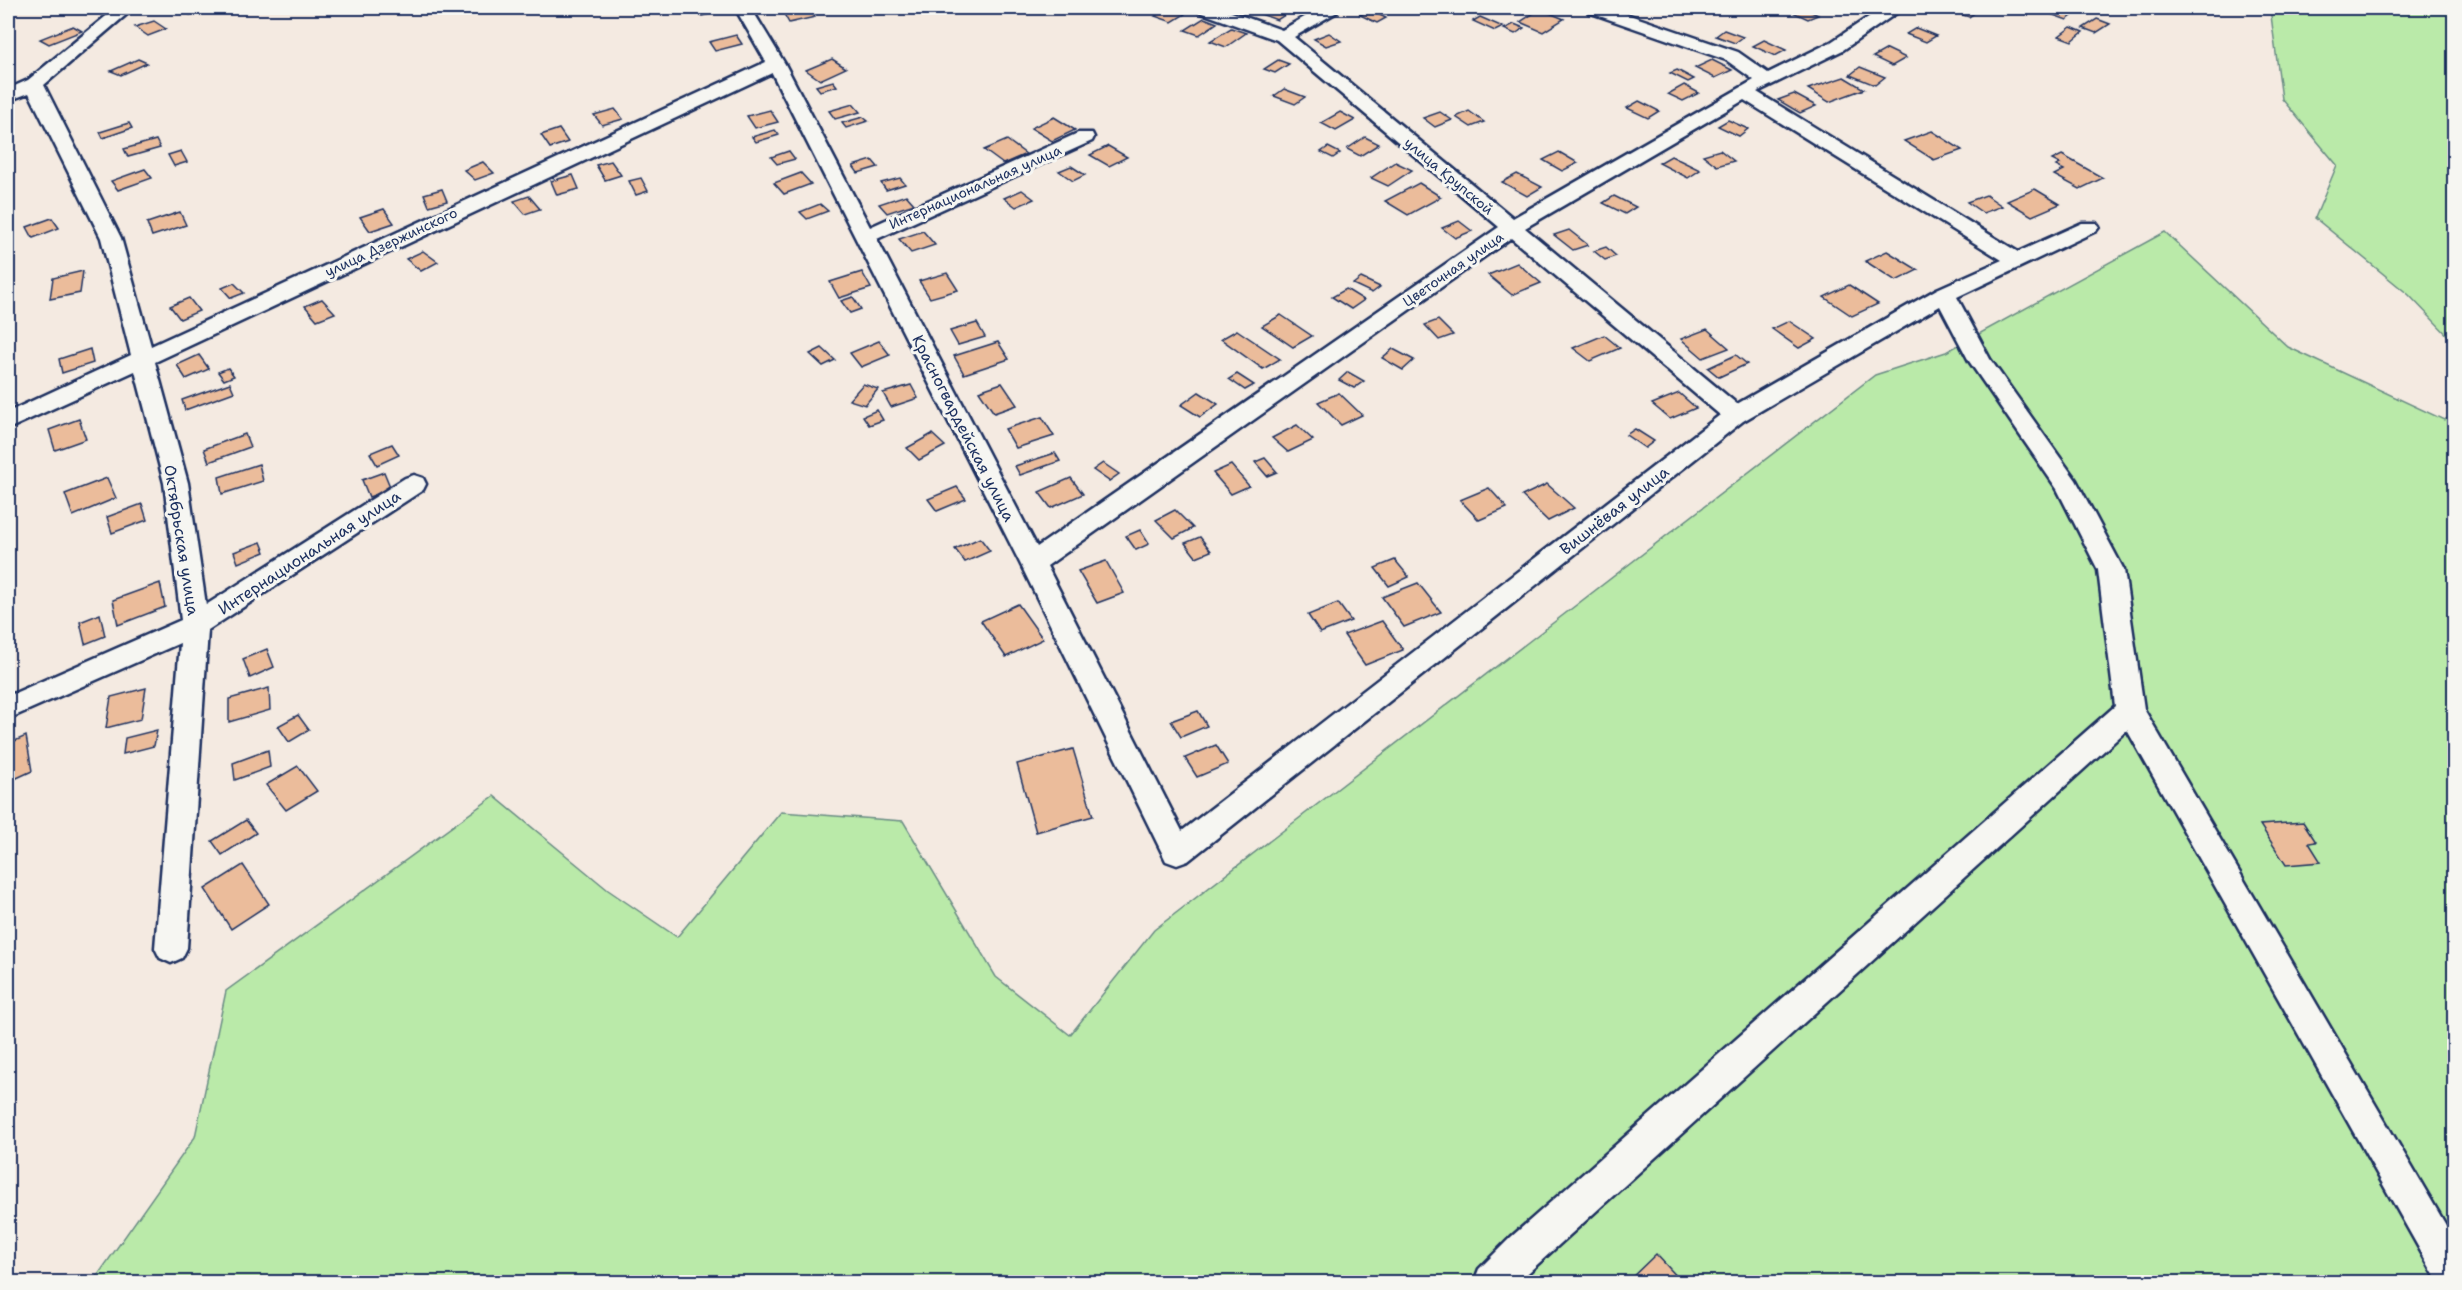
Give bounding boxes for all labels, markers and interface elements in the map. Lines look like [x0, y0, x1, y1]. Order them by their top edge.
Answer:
street label: улица Крупской [1401, 133, 1497, 219]
street label: Интернациональная улица [886, 141, 1064, 233]
street label: улица Дзержинского [322, 203, 460, 281]
street label: Цветочная улица [1399, 227, 1507, 311]
street label: Красногвардейская улица [907, 331, 1020, 525]
street label: Вишнёвая улица [1555, 461, 1673, 560]
street label: Октябрьская улица [159, 463, 204, 617]
street label: Интернациональная улица [214, 485, 405, 619]

